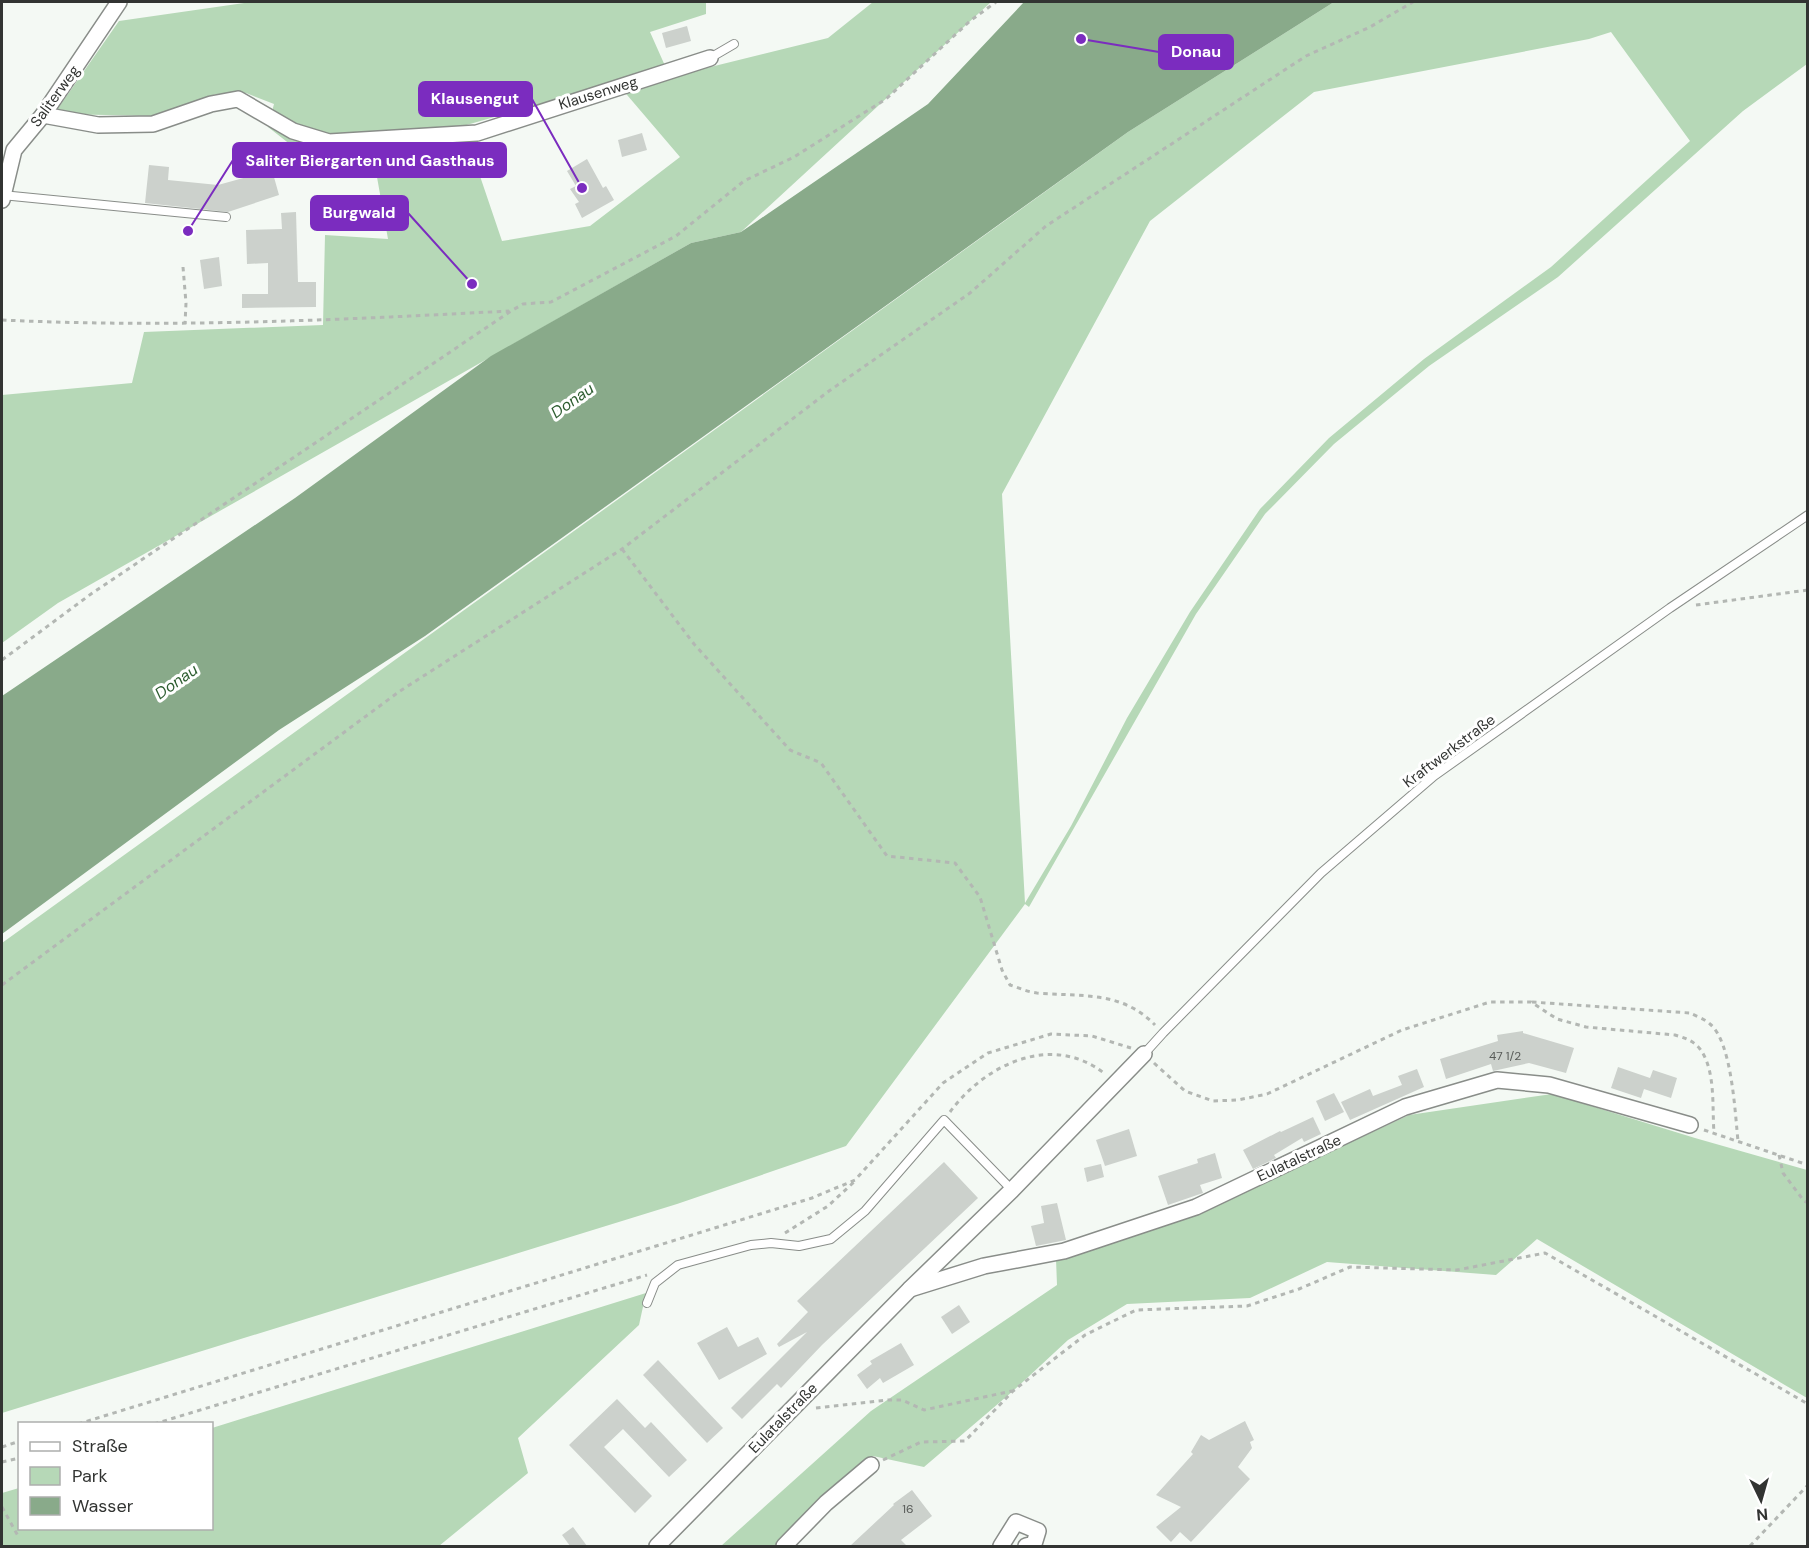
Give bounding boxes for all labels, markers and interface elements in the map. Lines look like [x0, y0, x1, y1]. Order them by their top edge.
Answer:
callout: Donau [1159, 35, 1233, 69]
text: Donau [1171, 41, 1221, 62]
street label: Saliterweg [26, 61, 84, 131]
street label: Klausenweg [556, 72, 640, 114]
callout: Klausengut [419, 82, 532, 116]
text: Klausengut [431, 88, 519, 109]
callout: Saliter Biergarten und Gasthaus [233, 143, 506, 177]
text: Saliter Biergarten und Gasthaus [246, 150, 495, 171]
callout: Burgwald [311, 196, 408, 230]
text: Burgwald [323, 202, 395, 223]
water label: Donau [547, 378, 598, 423]
water label: Donau [151, 659, 202, 704]
street label: Kraftwerkstraße [1399, 710, 1499, 792]
house number: 47 1/2 [1489, 1048, 1521, 1064]
street label: Eulatalstraße [1254, 1130, 1344, 1186]
street label: Eulatalstraße [744, 1378, 822, 1458]
legend [18, 1422, 213, 1530]
text: Straße [72, 1434, 128, 1458]
text: Park [72, 1464, 108, 1488]
north arrow [1731, 1470, 1791, 1530]
text: Wasser [72, 1494, 134, 1518]
house number: 16 [902, 1501, 914, 1517]
text: N [1756, 1503, 1769, 1525]

